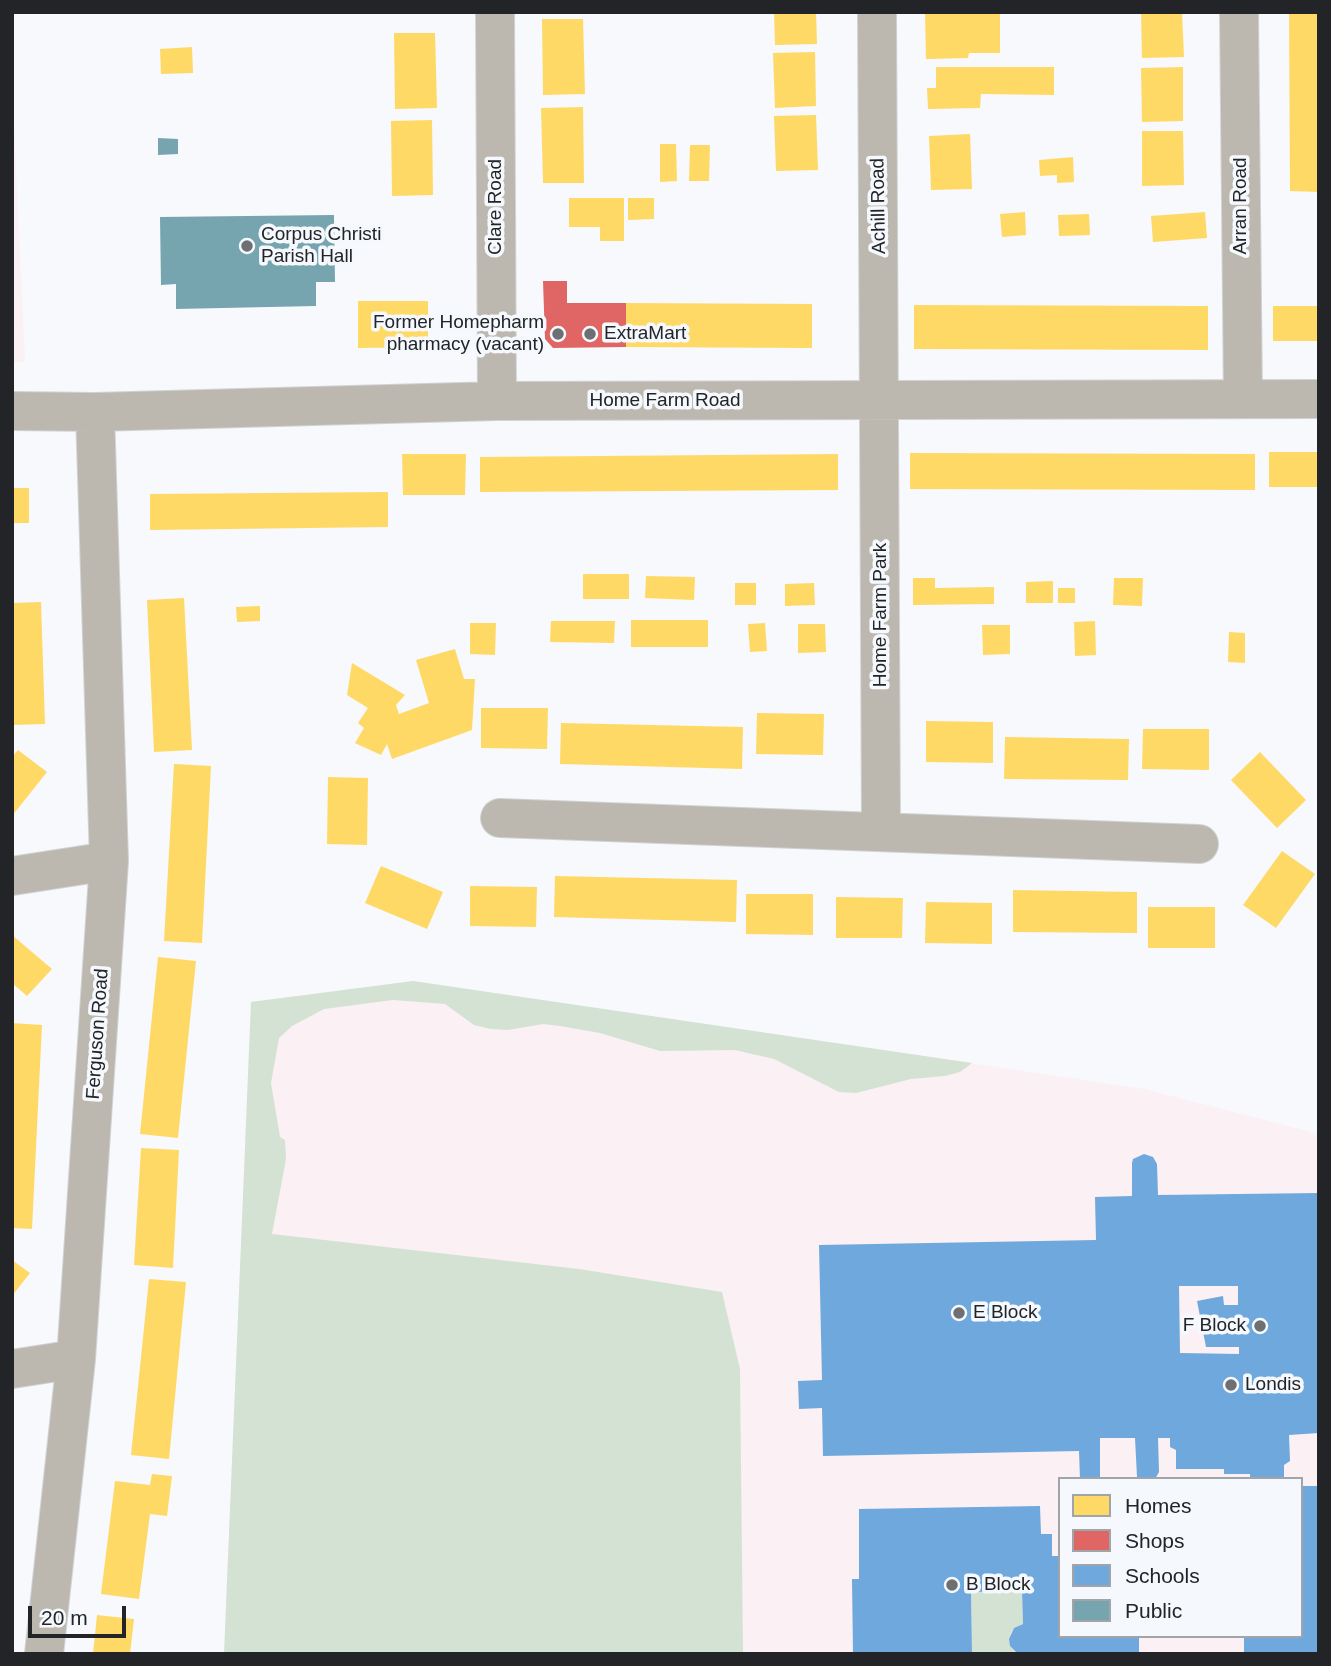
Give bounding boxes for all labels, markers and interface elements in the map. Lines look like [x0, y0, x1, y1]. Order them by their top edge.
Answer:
street label: Arran Road [1230, 157, 1252, 255]
street label: Achill Road [867, 158, 891, 254]
street label: Clare Road [485, 159, 507, 255]
place label: Corpus Christi Parish Hall [261, 224, 381, 268]
marker: Corpus Christi Parish Hall [239, 238, 255, 254]
place label: Former Homepharm pharmacy (vacant) [373, 312, 544, 356]
place label: ExtraMart [604, 323, 686, 345]
marker: Former Homepharm pharmacy (vacant) [550, 326, 566, 342]
marker: ExtraMart [582, 326, 598, 342]
street label: Home Farm Road [590, 390, 740, 412]
street label: Home Farm Park [870, 543, 892, 687]
street label: Ferguson Road [82, 968, 114, 1100]
place label: E Block [973, 1302, 1037, 1324]
marker: E Block [951, 1305, 967, 1321]
place label: F Block [1183, 1315, 1246, 1337]
marker: F Block [1252, 1318, 1268, 1334]
place label: Londis [1245, 1374, 1301, 1396]
marker: Londis [1223, 1377, 1239, 1393]
legend [1058, 1477, 1303, 1638]
text: Homes [1125, 1494, 1192, 1517]
text: Shops [1125, 1529, 1185, 1552]
text: Schools [1125, 1564, 1200, 1587]
place label: B Block [966, 1574, 1030, 1596]
marker: B Block [944, 1577, 960, 1593]
scale bar [32, 1592, 130, 1636]
text: Public [1125, 1599, 1182, 1622]
text: 20 m [41, 1606, 88, 1629]

